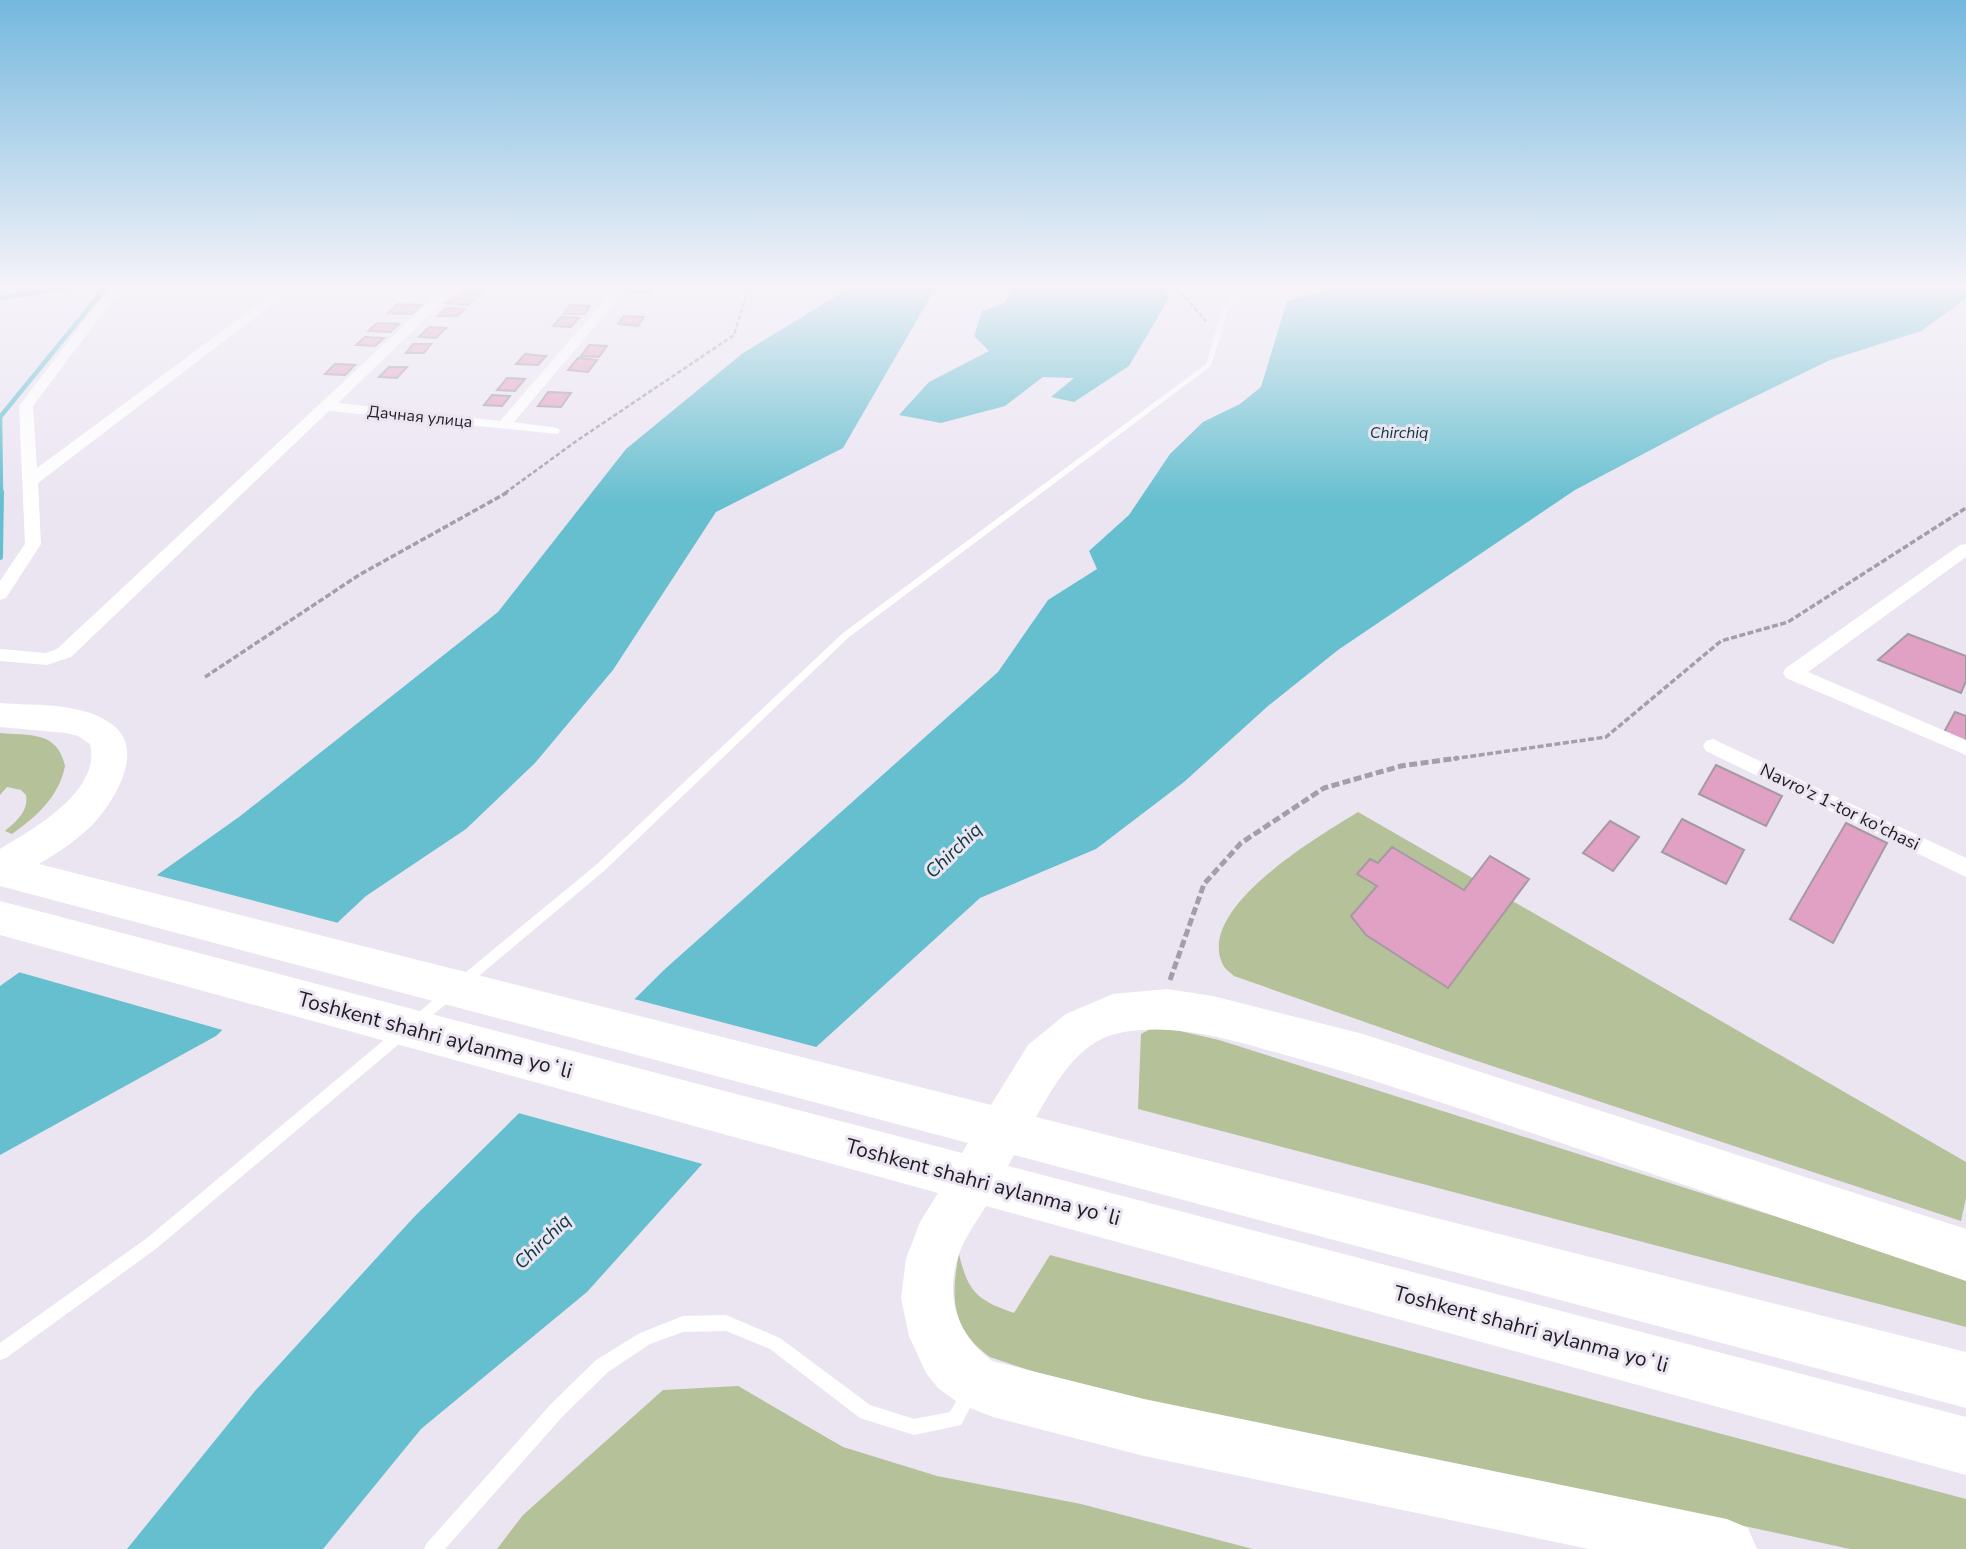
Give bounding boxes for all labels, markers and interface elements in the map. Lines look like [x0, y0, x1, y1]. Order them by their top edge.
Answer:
street label: Дачная улица [366, 401, 473, 433]
water label: Chirchiq [1370, 422, 1428, 444]
street label: Navro'z 1-tor ko'chasi [1756, 758, 1924, 856]
water label: Chirchiq [920, 817, 988, 884]
street label: Toshkent shahri aylanma yoʻli [295, 985, 575, 1085]
street label: Toshkent shahri aylanma yoʻli [843, 1132, 1123, 1232]
water label: Chirchiq [509, 1208, 577, 1275]
street label: Toshkent shahri aylanma yoʻli [1391, 1279, 1671, 1379]

